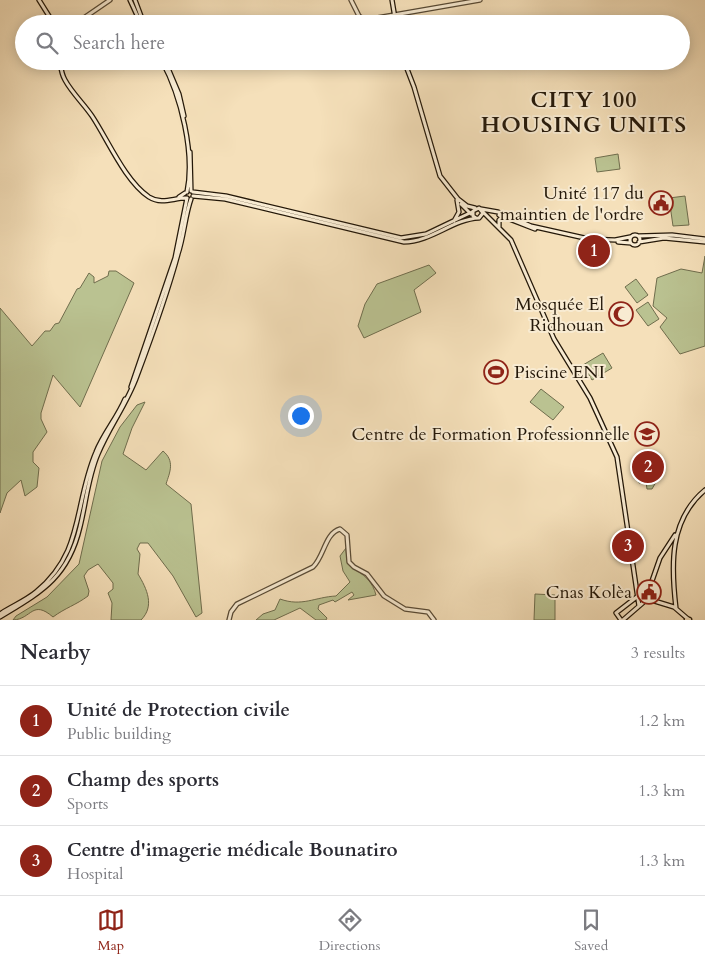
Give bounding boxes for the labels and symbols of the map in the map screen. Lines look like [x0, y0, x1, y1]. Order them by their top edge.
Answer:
district label: CITY 100 HOUSING UNITS [481, 85, 687, 140]
place label: Unité 117 du maintien de l'ordre [500, 181, 644, 227]
public building icon: Unité 117 du maintien de l'ordre [648, 190, 674, 216]
pin: 1 [578, 232, 610, 270]
place label: Mosquée El Ridhouan [515, 292, 605, 338]
mosque icon: Mosquée El Ridhouan [608, 301, 634, 327]
sports icon: Piscine ENI [483, 359, 509, 385]
place label: Piscine ENI [514, 360, 605, 385]
your location [288, 403, 314, 429]
school or university icon: Centre de Formation Professionnelle [634, 421, 660, 447]
place label: Centre de Formation Professionnelle [351, 422, 630, 447]
pin: 2 [632, 448, 664, 486]
pin: 3 [612, 527, 644, 565]
public building icon: Cnas Kolèa [636, 579, 662, 605]
place label: Cnas Kolèa [546, 580, 632, 605]

